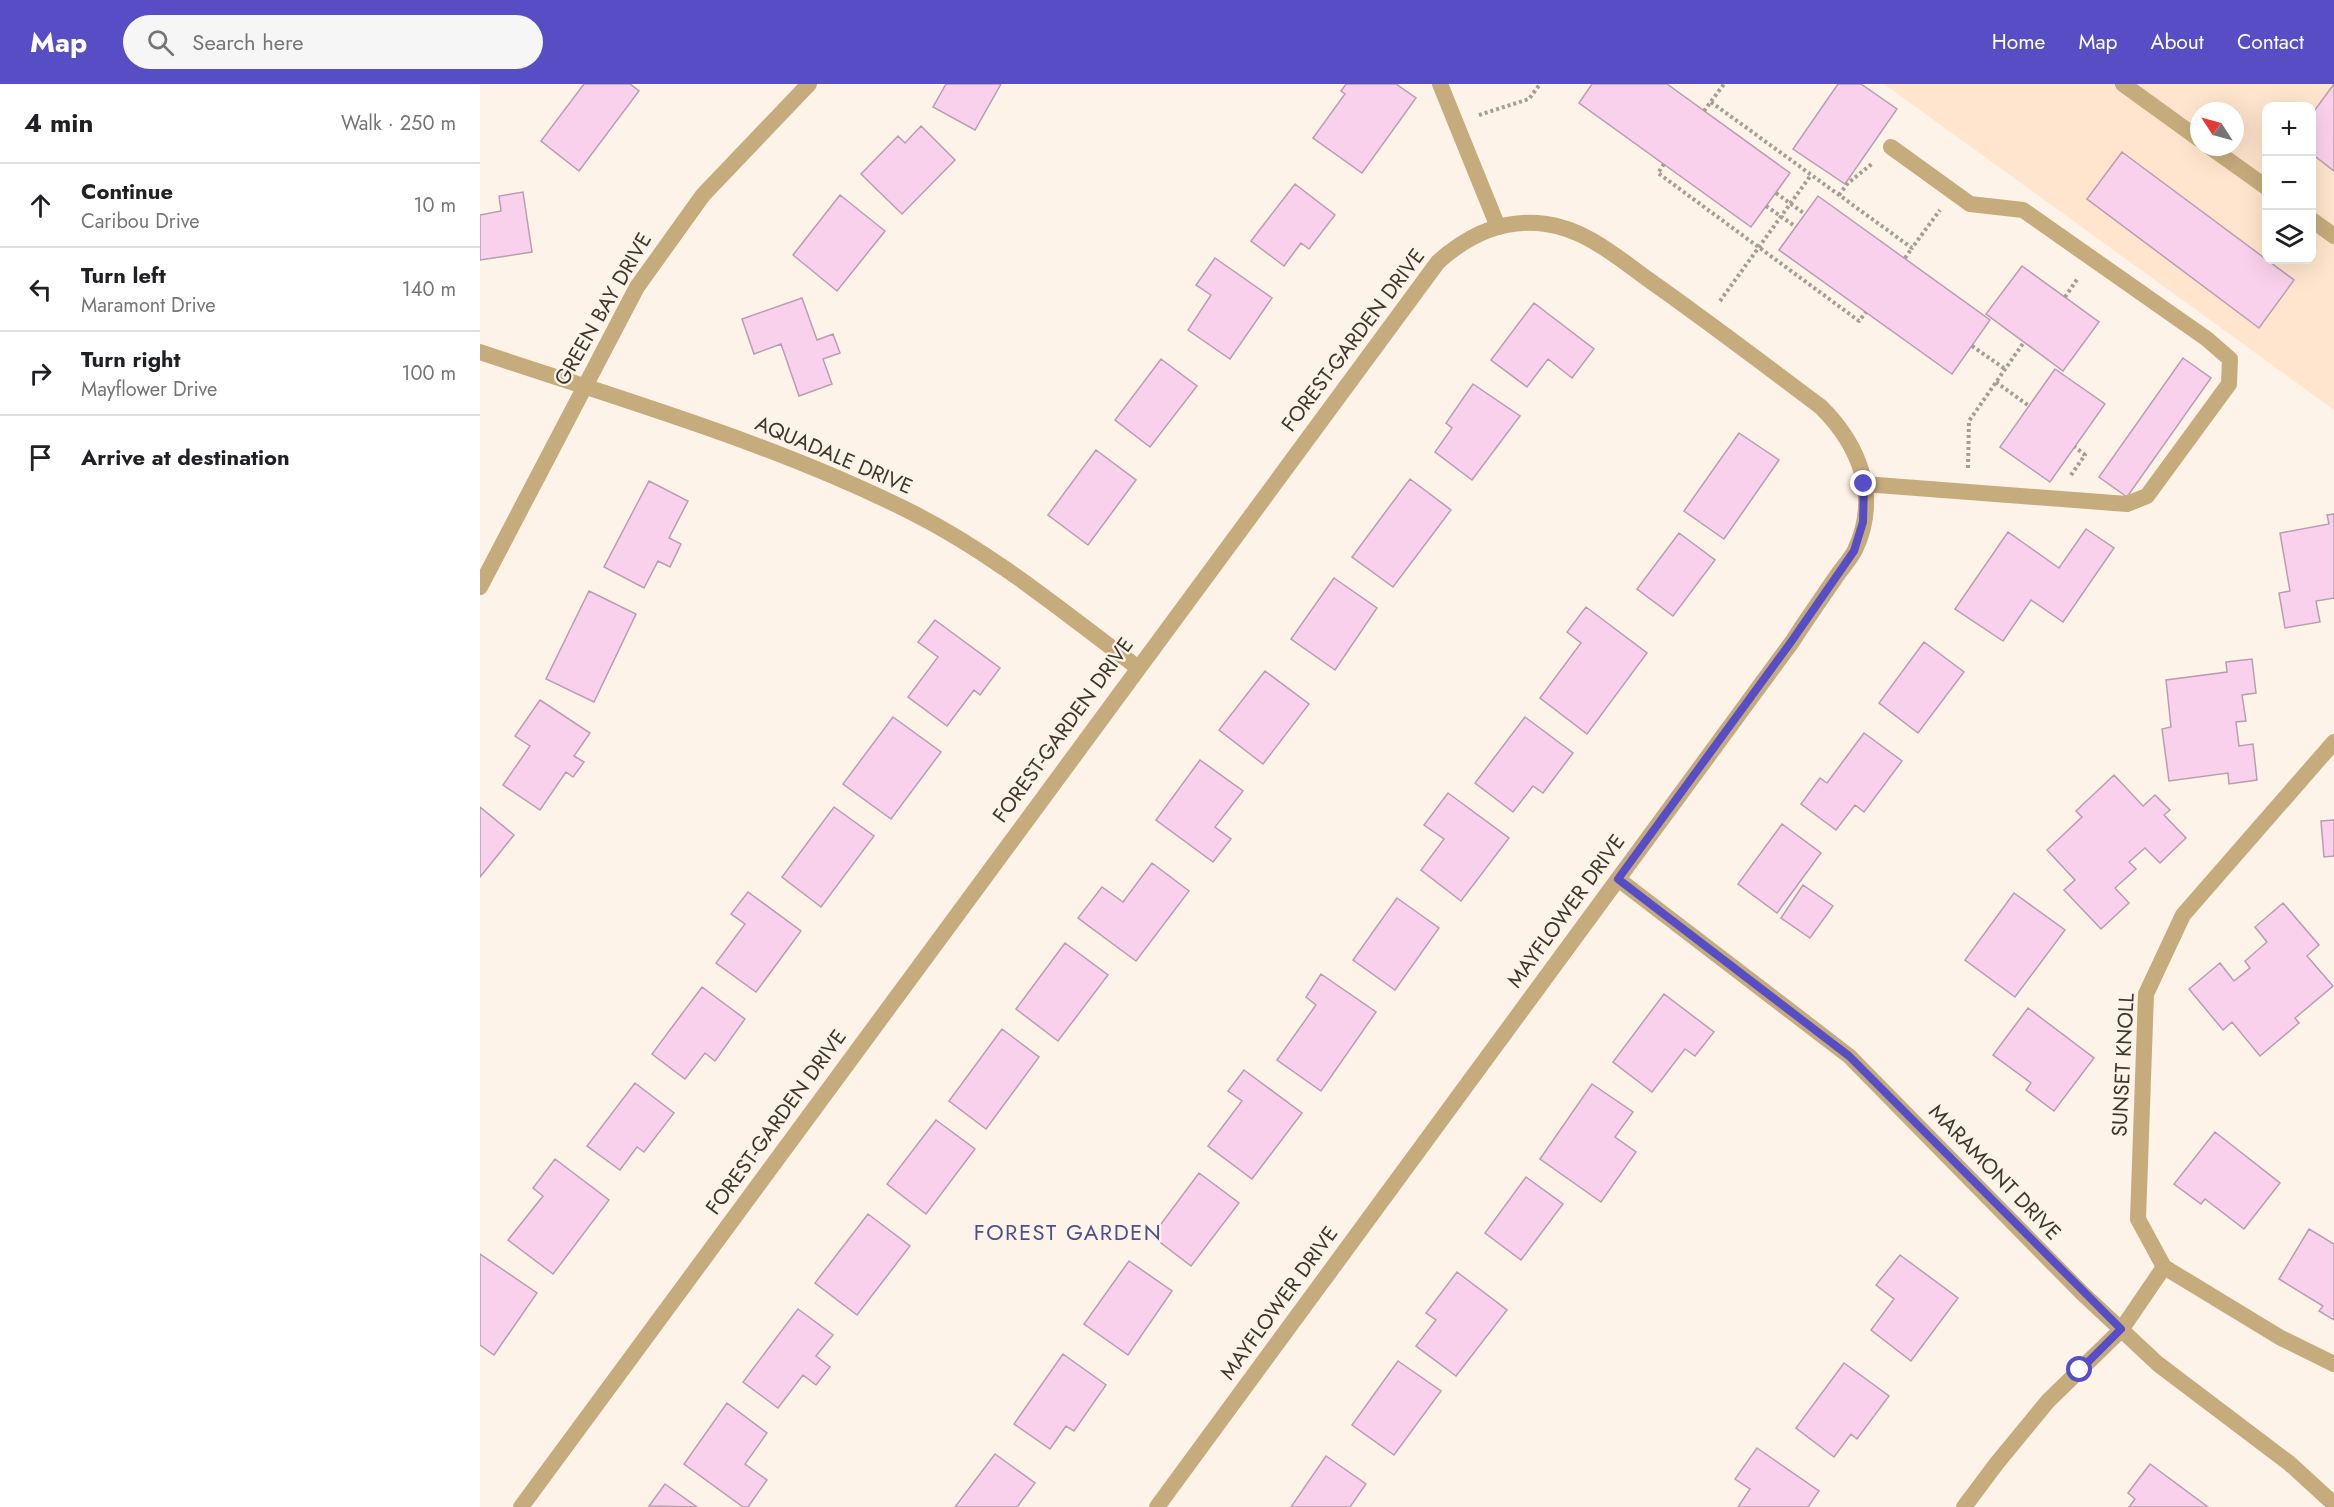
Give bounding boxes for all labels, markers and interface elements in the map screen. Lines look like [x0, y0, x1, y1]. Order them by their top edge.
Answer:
search box [123, 15, 543, 69]
text: Map [30, 22, 87, 63]
icon: search [144, 26, 177, 59]
text: Search here [192, 26, 304, 58]
text: Home [1992, 27, 2045, 57]
text: Map [2078, 27, 2118, 57]
text: About [2151, 27, 2204, 57]
text: Contact [2237, 27, 2304, 57]
north arrow [2190, 102, 2244, 156]
map controls [2262, 102, 2316, 264]
button: + [2262, 102, 2316, 156]
text: 4 min [24, 104, 93, 142]
text: Walk · 250 m [341, 109, 456, 138]
button: − [2262, 156, 2316, 210]
text: Continue [81, 175, 173, 207]
icon: ahead [24, 189, 57, 222]
text: 10 m [413, 191, 456, 220]
text: Caribou Drive [81, 207, 200, 236]
button: layers [2262, 210, 2316, 264]
street label: GREEN BAY DRIVE [547, 227, 659, 391]
street label: FOREST-GARDEN DRIVE [1274, 242, 1432, 438]
text: Turn left [81, 259, 166, 291]
icon: left [24, 273, 57, 306]
text: 140 m [402, 275, 456, 304]
text: Maramont Drive [81, 291, 216, 320]
text: Turn right [81, 343, 181, 375]
icon: right [24, 357, 57, 390]
text: 100 m [401, 359, 456, 388]
text: Mayflower Drive [81, 375, 217, 404]
street label: AQUADALE DRIVE [751, 408, 917, 502]
icon: arrive [24, 441, 57, 474]
text: Arrive at destination [81, 441, 290, 473]
route end [1850, 470, 1876, 496]
street label: FOREST-GARDEN DRIVE [986, 631, 1140, 829]
street label: MAYFLOWER DRIVE [1500, 828, 1632, 994]
street label: SUNSET KNOLL [2104, 992, 2142, 1138]
street label: FOREST-GARDEN DRIVE [699, 1023, 853, 1221]
street label: MARAMONT DRIVE [1922, 1097, 2068, 1247]
district label: FOREST GARDEN [974, 1216, 1162, 1248]
street label: MAYFLOWER DRIVE [1213, 1220, 1345, 1386]
route start [2066, 1356, 2092, 1382]

